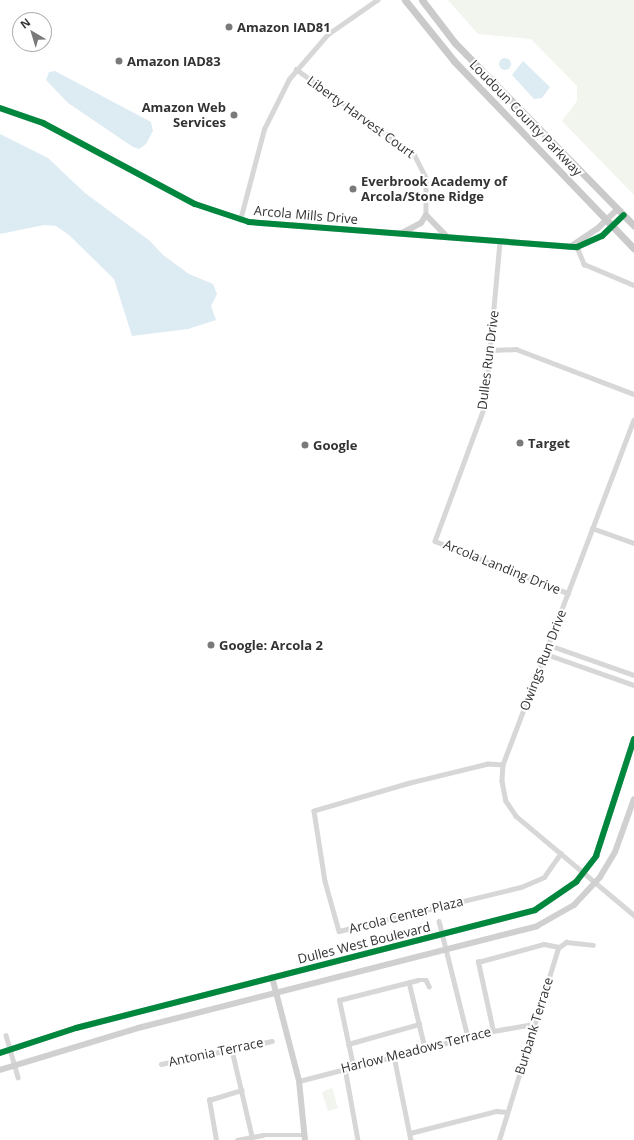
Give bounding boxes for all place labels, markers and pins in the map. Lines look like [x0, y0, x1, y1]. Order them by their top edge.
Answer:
place label: Amazon IAD81 [237, 19, 331, 35]
marker: Amazon IAD81 [224, 22, 234, 32]
place label: Amazon IAD83 [127, 53, 221, 69]
marker: Amazon IAD83 [114, 56, 124, 66]
place label: Amazon Web Services [142, 100, 226, 131]
marker: Amazon Web Services [229, 110, 239, 120]
place label: Everbrook Academy of Arcola/Stone Ridge [361, 174, 507, 205]
marker: Everbrook Academy of Arcola/Stone Ridge [348, 184, 358, 194]
place label: Target [528, 435, 570, 451]
place label: Google [313, 437, 358, 453]
marker: Target [515, 438, 525, 448]
marker: Google [300, 440, 310, 450]
place label: Google: Arcola 2 [219, 637, 323, 653]
marker: Google: Arcola 2 [206, 640, 216, 650]

